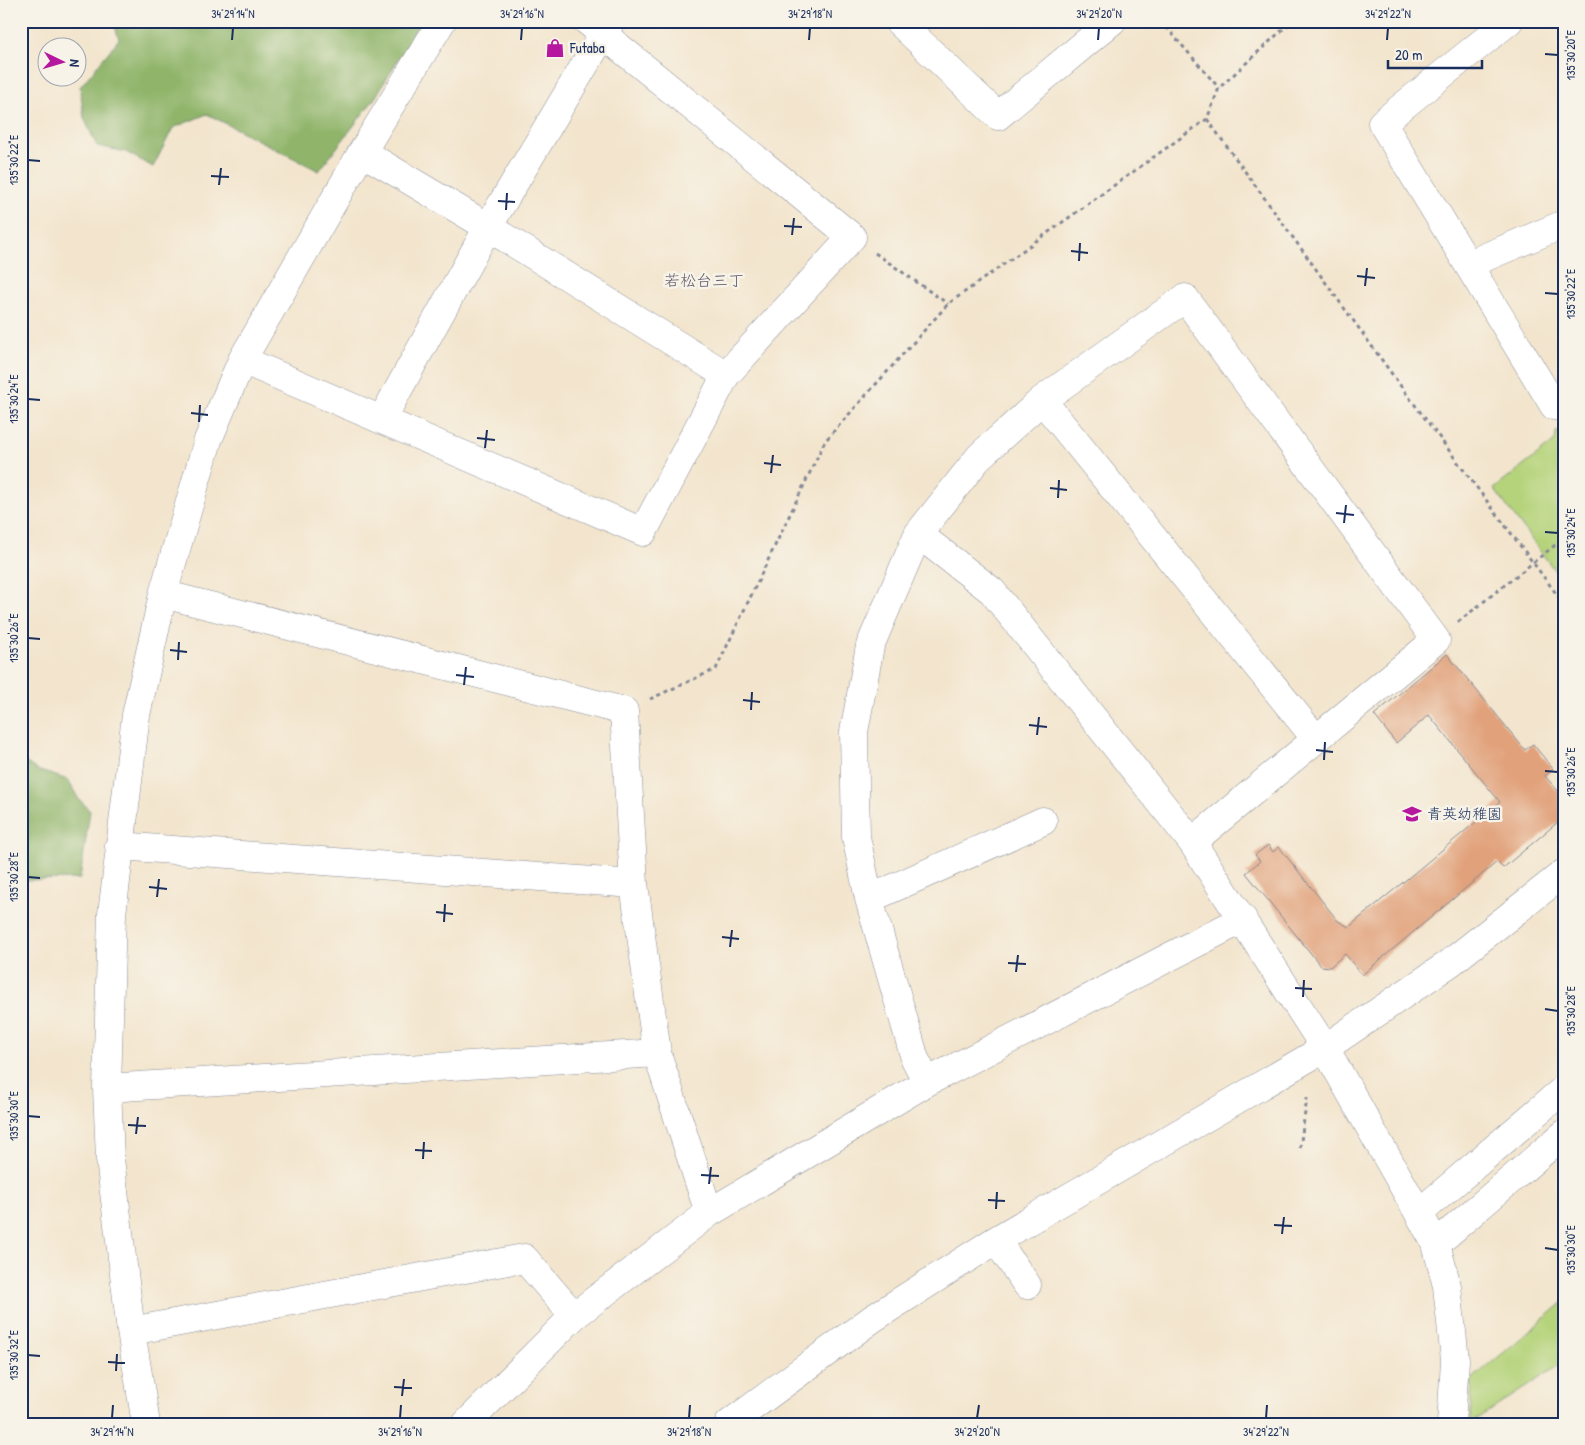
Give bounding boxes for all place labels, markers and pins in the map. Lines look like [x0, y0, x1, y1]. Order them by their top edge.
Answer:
shop icon: Futaba [544, 37, 566, 59]
place label: Futaba [569, 37, 605, 58]
school or university icon: 青英幼稚園 [1401, 803, 1423, 825]
place label: 青英幼稚園 [1427, 803, 1502, 824]

